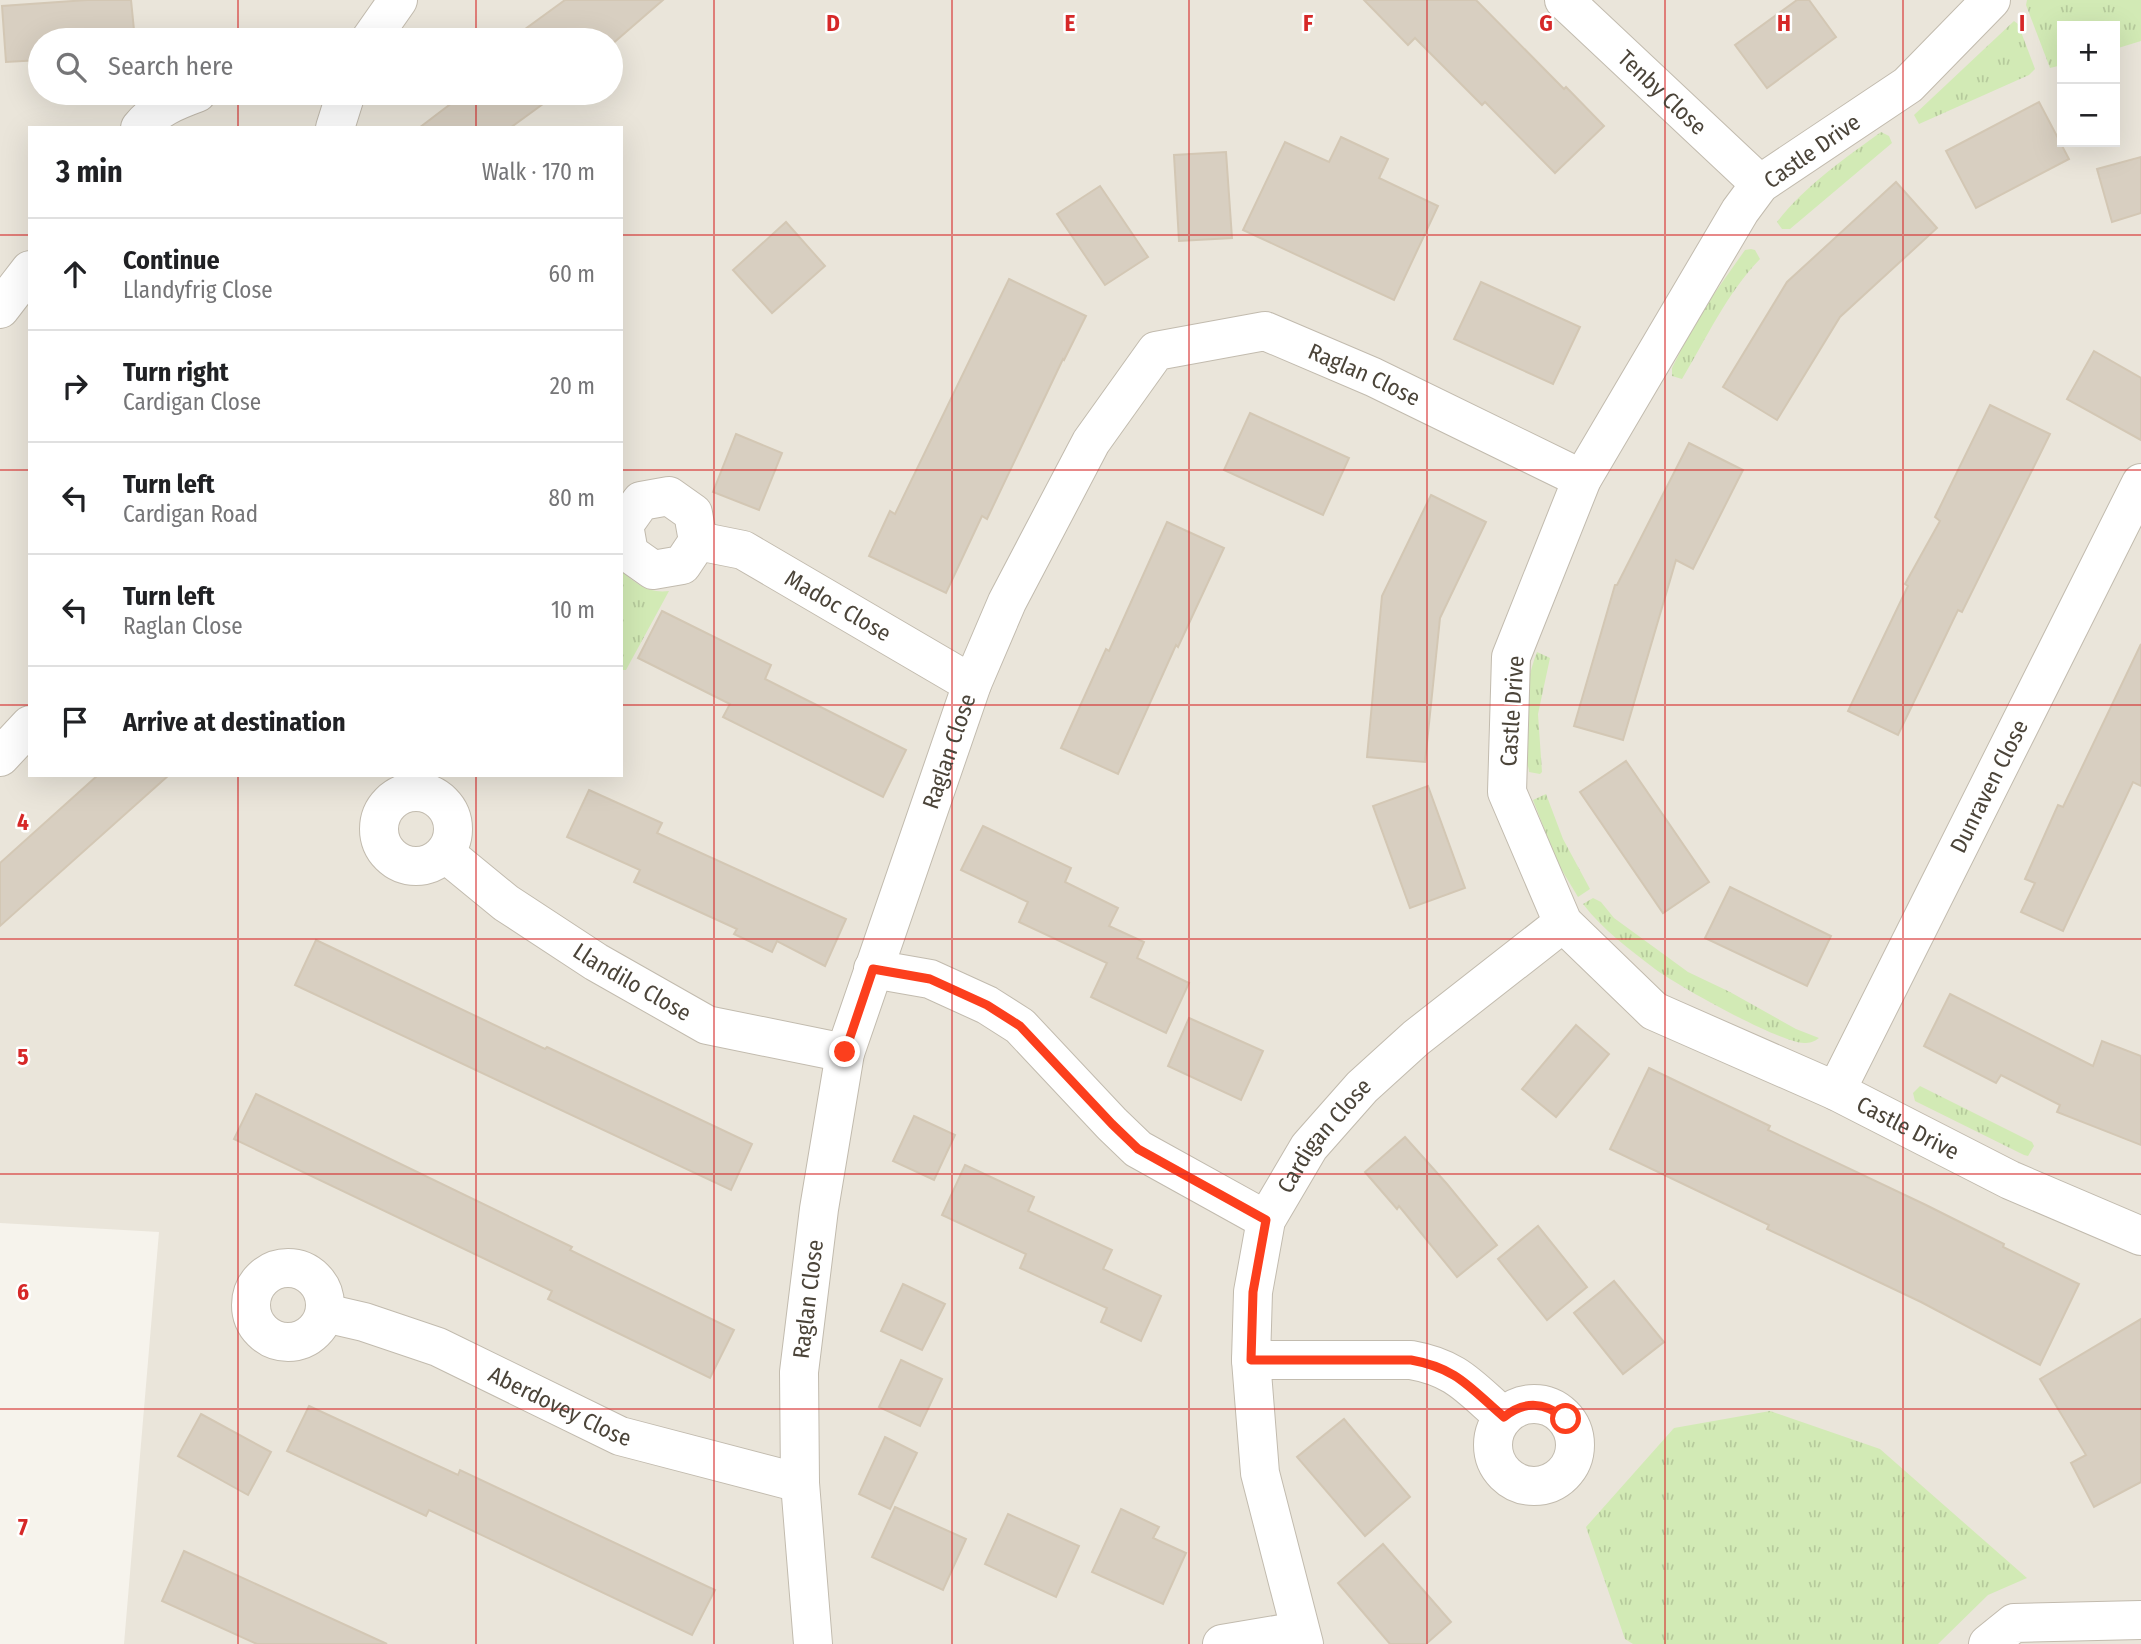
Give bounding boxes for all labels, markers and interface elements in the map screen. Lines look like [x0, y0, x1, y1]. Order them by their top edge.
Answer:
text: D [826, 9, 840, 37]
text: E [1065, 9, 1076, 37]
text: F [1303, 9, 1313, 37]
text: G [1539, 9, 1553, 37]
text: H [1777, 9, 1791, 37]
text: I [2019, 9, 2025, 37]
map controls [2057, 21, 2120, 147]
button: + [2057, 21, 2120, 84]
search box [28, 28, 623, 105]
street label: Tenby Close [1612, 44, 1713, 141]
icon: search [52, 48, 90, 86]
text: Search here [108, 51, 233, 82]
button: − [2057, 84, 2120, 147]
street label: Castle Drive [1758, 108, 1866, 194]
text: 3 min [56, 154, 123, 190]
text: Walk · 170 m [482, 158, 595, 186]
text: Continue [123, 245, 220, 276]
icon: ahead [56, 255, 94, 293]
text: 60 m [549, 260, 595, 288]
text: Llandyfrig Close [123, 276, 273, 304]
street label: Raglan Close [1304, 337, 1425, 412]
text: Turn right [123, 357, 229, 388]
icon: right [56, 367, 94, 405]
text: 20 m [550, 372, 595, 400]
text: Cardigan Close [123, 388, 261, 416]
text: Turn left [123, 469, 215, 500]
icon: left [56, 479, 94, 517]
text: 80 m [548, 484, 595, 512]
text: Cardigan Road [123, 500, 258, 528]
street label: Madoc Close [780, 564, 896, 648]
text: Turn left [123, 581, 215, 612]
icon: left [56, 591, 94, 629]
text: 10 m [551, 596, 595, 624]
text: Raglan Close [123, 612, 243, 640]
street label: Castle Drive [1494, 655, 1530, 767]
street label: Raglan Close [916, 690, 982, 812]
icon: arrive [56, 703, 94, 741]
text: Arrive at destination [123, 707, 346, 738]
street label: Dunraven Close [1944, 715, 2034, 858]
text: 4 [17, 808, 29, 836]
street label: Llandilo Close [568, 937, 696, 1027]
route end [829, 1036, 860, 1067]
text: 5 [17, 1043, 29, 1071]
street label: Cardigan Close [1271, 1072, 1377, 1198]
street label: Castle Drive [1852, 1090, 1964, 1166]
street label: Raglan Close [787, 1238, 829, 1360]
text: 6 [17, 1278, 29, 1306]
street label: Aberdovey Close [484, 1360, 634, 1452]
route start [1550, 1403, 1581, 1434]
text: 7 [18, 1513, 28, 1541]

